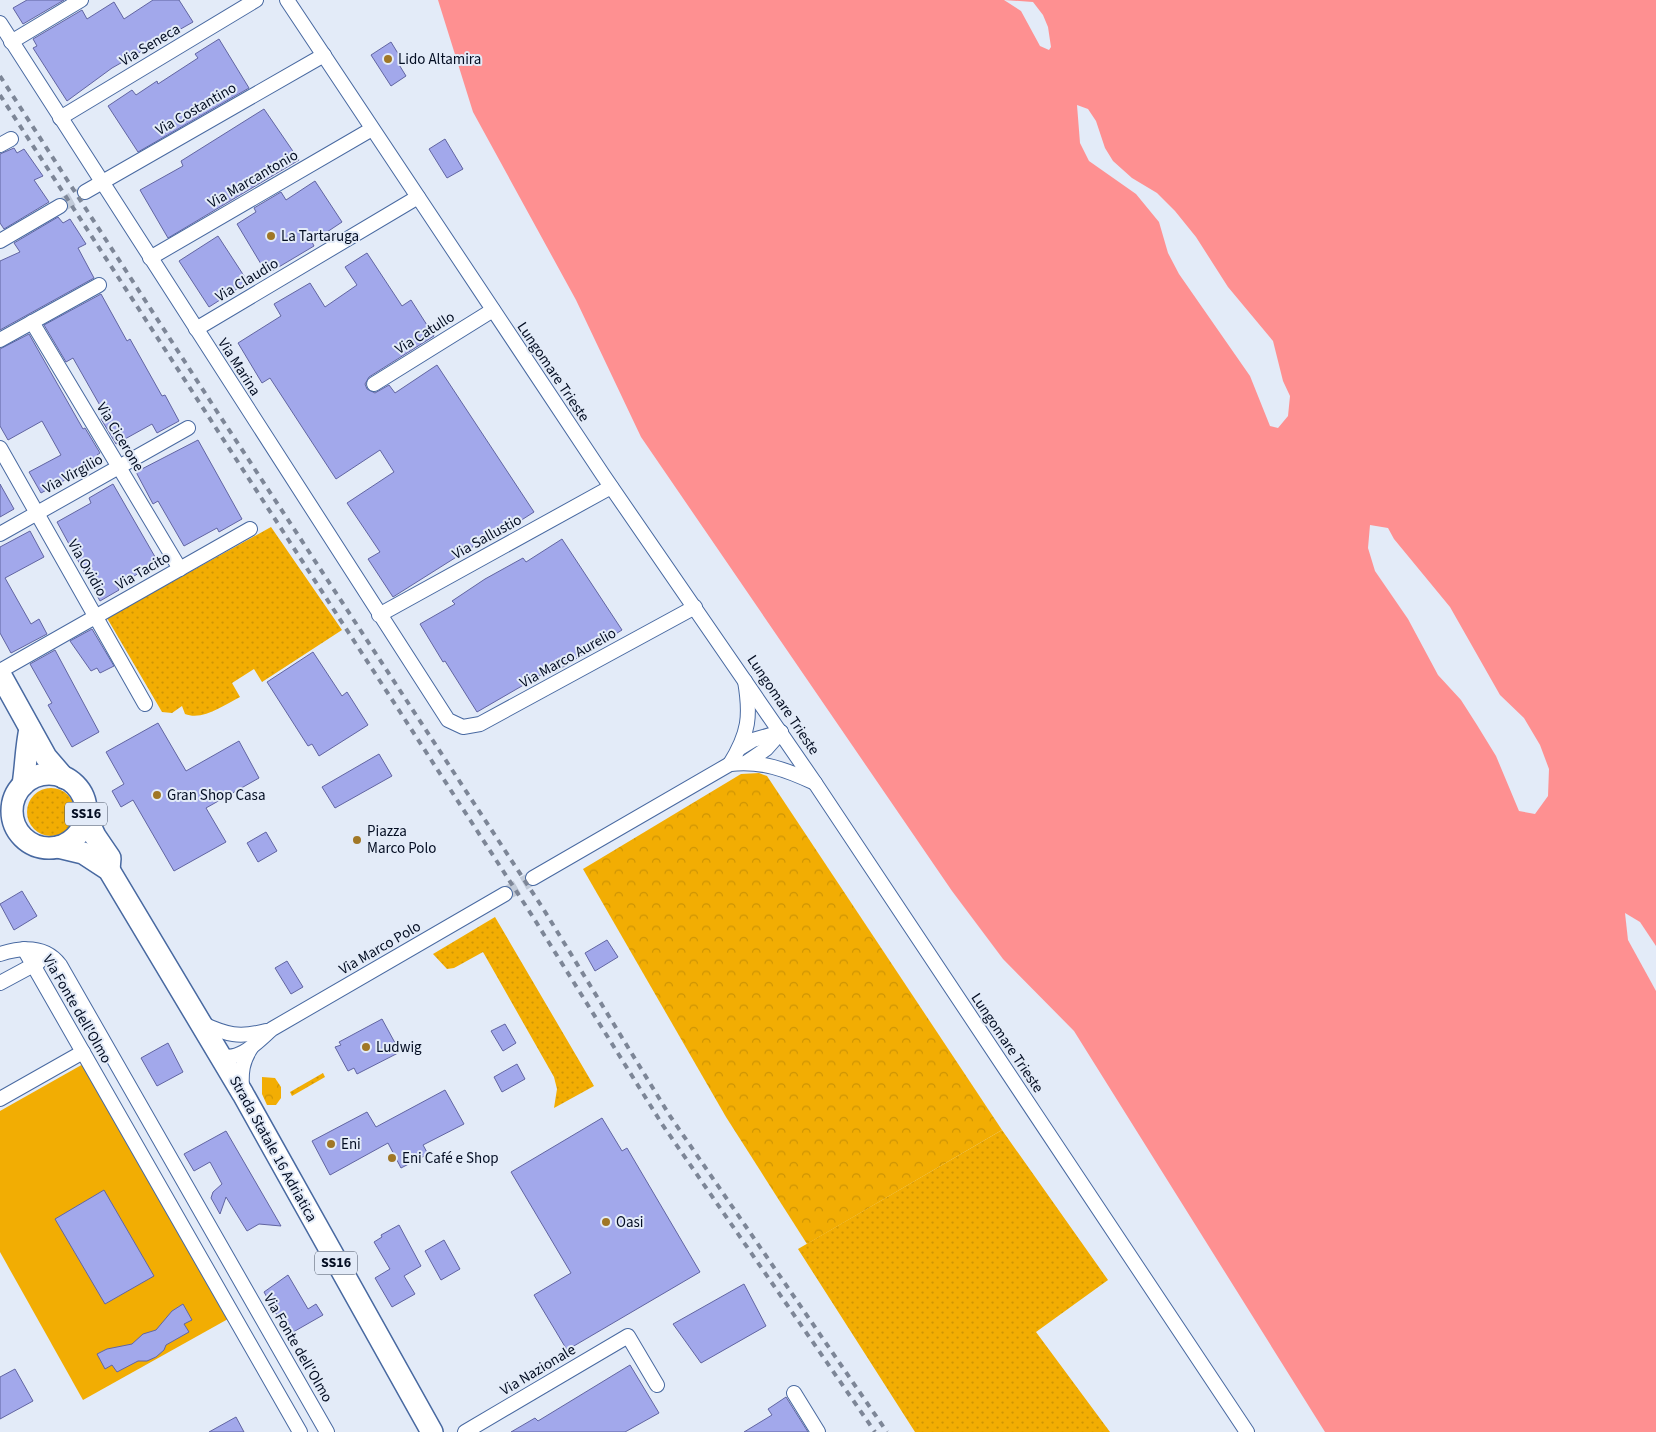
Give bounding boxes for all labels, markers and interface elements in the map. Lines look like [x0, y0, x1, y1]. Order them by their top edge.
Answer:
street label: Via Seneca [116, 19, 184, 71]
place label: Lido Altamira [398, 49, 481, 70]
marker: Lido Altamira [382, 53, 394, 65]
street label: Via Costantino [152, 77, 240, 141]
street label: Via Marcantonio [204, 145, 302, 213]
place label: La Tartaruga [281, 226, 359, 247]
marker: La Tartaruga [265, 230, 277, 242]
street label: Via Claudio [211, 253, 283, 307]
street label: Via Catullo [391, 306, 459, 360]
street label: Lungomare Trieste [512, 318, 594, 426]
street label: Via Marina [212, 334, 266, 400]
street label: Via Cicerone [91, 399, 149, 475]
street label: Via Virgilio [39, 449, 107, 499]
street label: Via Sallustio [449, 509, 525, 565]
street label: Via Ovidio [62, 536, 112, 600]
street label: Via Tacito [112, 547, 174, 595]
street label: Via Marco Aurelio [516, 623, 620, 693]
street label: Lungomare Trieste [742, 651, 824, 759]
place label: Gran Shop Casa [167, 785, 265, 806]
marker: Gran Shop Casa [151, 789, 163, 801]
road number: SS16 [65, 802, 107, 826]
place label: Piazza Marco Polo [367, 821, 436, 859]
marker: Piazza Marco Polo [351, 834, 363, 846]
street label: Via Marco Polo [335, 916, 425, 980]
street label: Via Fonte dell'Olmo [37, 951, 117, 1067]
street label: Lungomare Trieste [966, 989, 1048, 1097]
place label: Ludwig [376, 1037, 422, 1058]
marker: Ludwig [360, 1041, 372, 1053]
street label: Strada Statale 16 Adriatica [224, 1072, 322, 1226]
place label: Eni [341, 1134, 361, 1155]
marker: Eni [325, 1138, 337, 1150]
place label: Eni Café e Shop [402, 1148, 499, 1169]
marker: Eni Café e Shop [386, 1152, 398, 1164]
place label: Oasi [616, 1212, 644, 1233]
marker: Oasi [600, 1216, 612, 1228]
road number: SS16 [315, 1252, 357, 1274]
street label: Via Fonte dell'Olmo [258, 1290, 338, 1406]
street label: Via Nazionale [496, 1339, 580, 1401]

